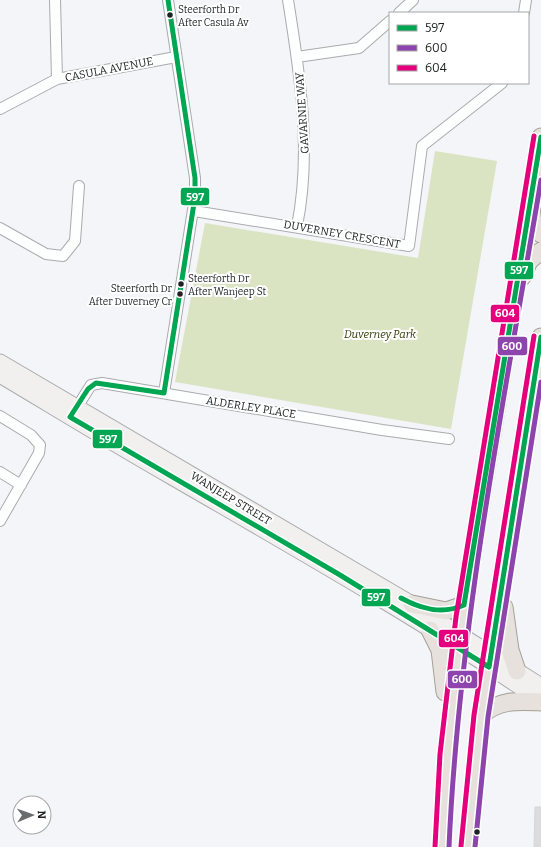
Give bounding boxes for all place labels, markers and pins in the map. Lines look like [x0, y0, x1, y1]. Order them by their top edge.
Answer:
place label: Steerforth Dr After Casula Av [178, 4, 249, 29]
marker: Steerforth Dr After Casula Av [165, 10, 175, 20]
place label: Steerforth Dr After Wanjeep St [188, 273, 267, 298]
marker: Steerforth Dr After Wanjeep St [176, 279, 186, 289]
place label: Steerforth Dr After Duverney Cr [89, 283, 173, 308]
marker: Steerforth Dr After Duverney Cr [175, 289, 185, 299]
unlabelled marker [472, 827, 482, 837]

